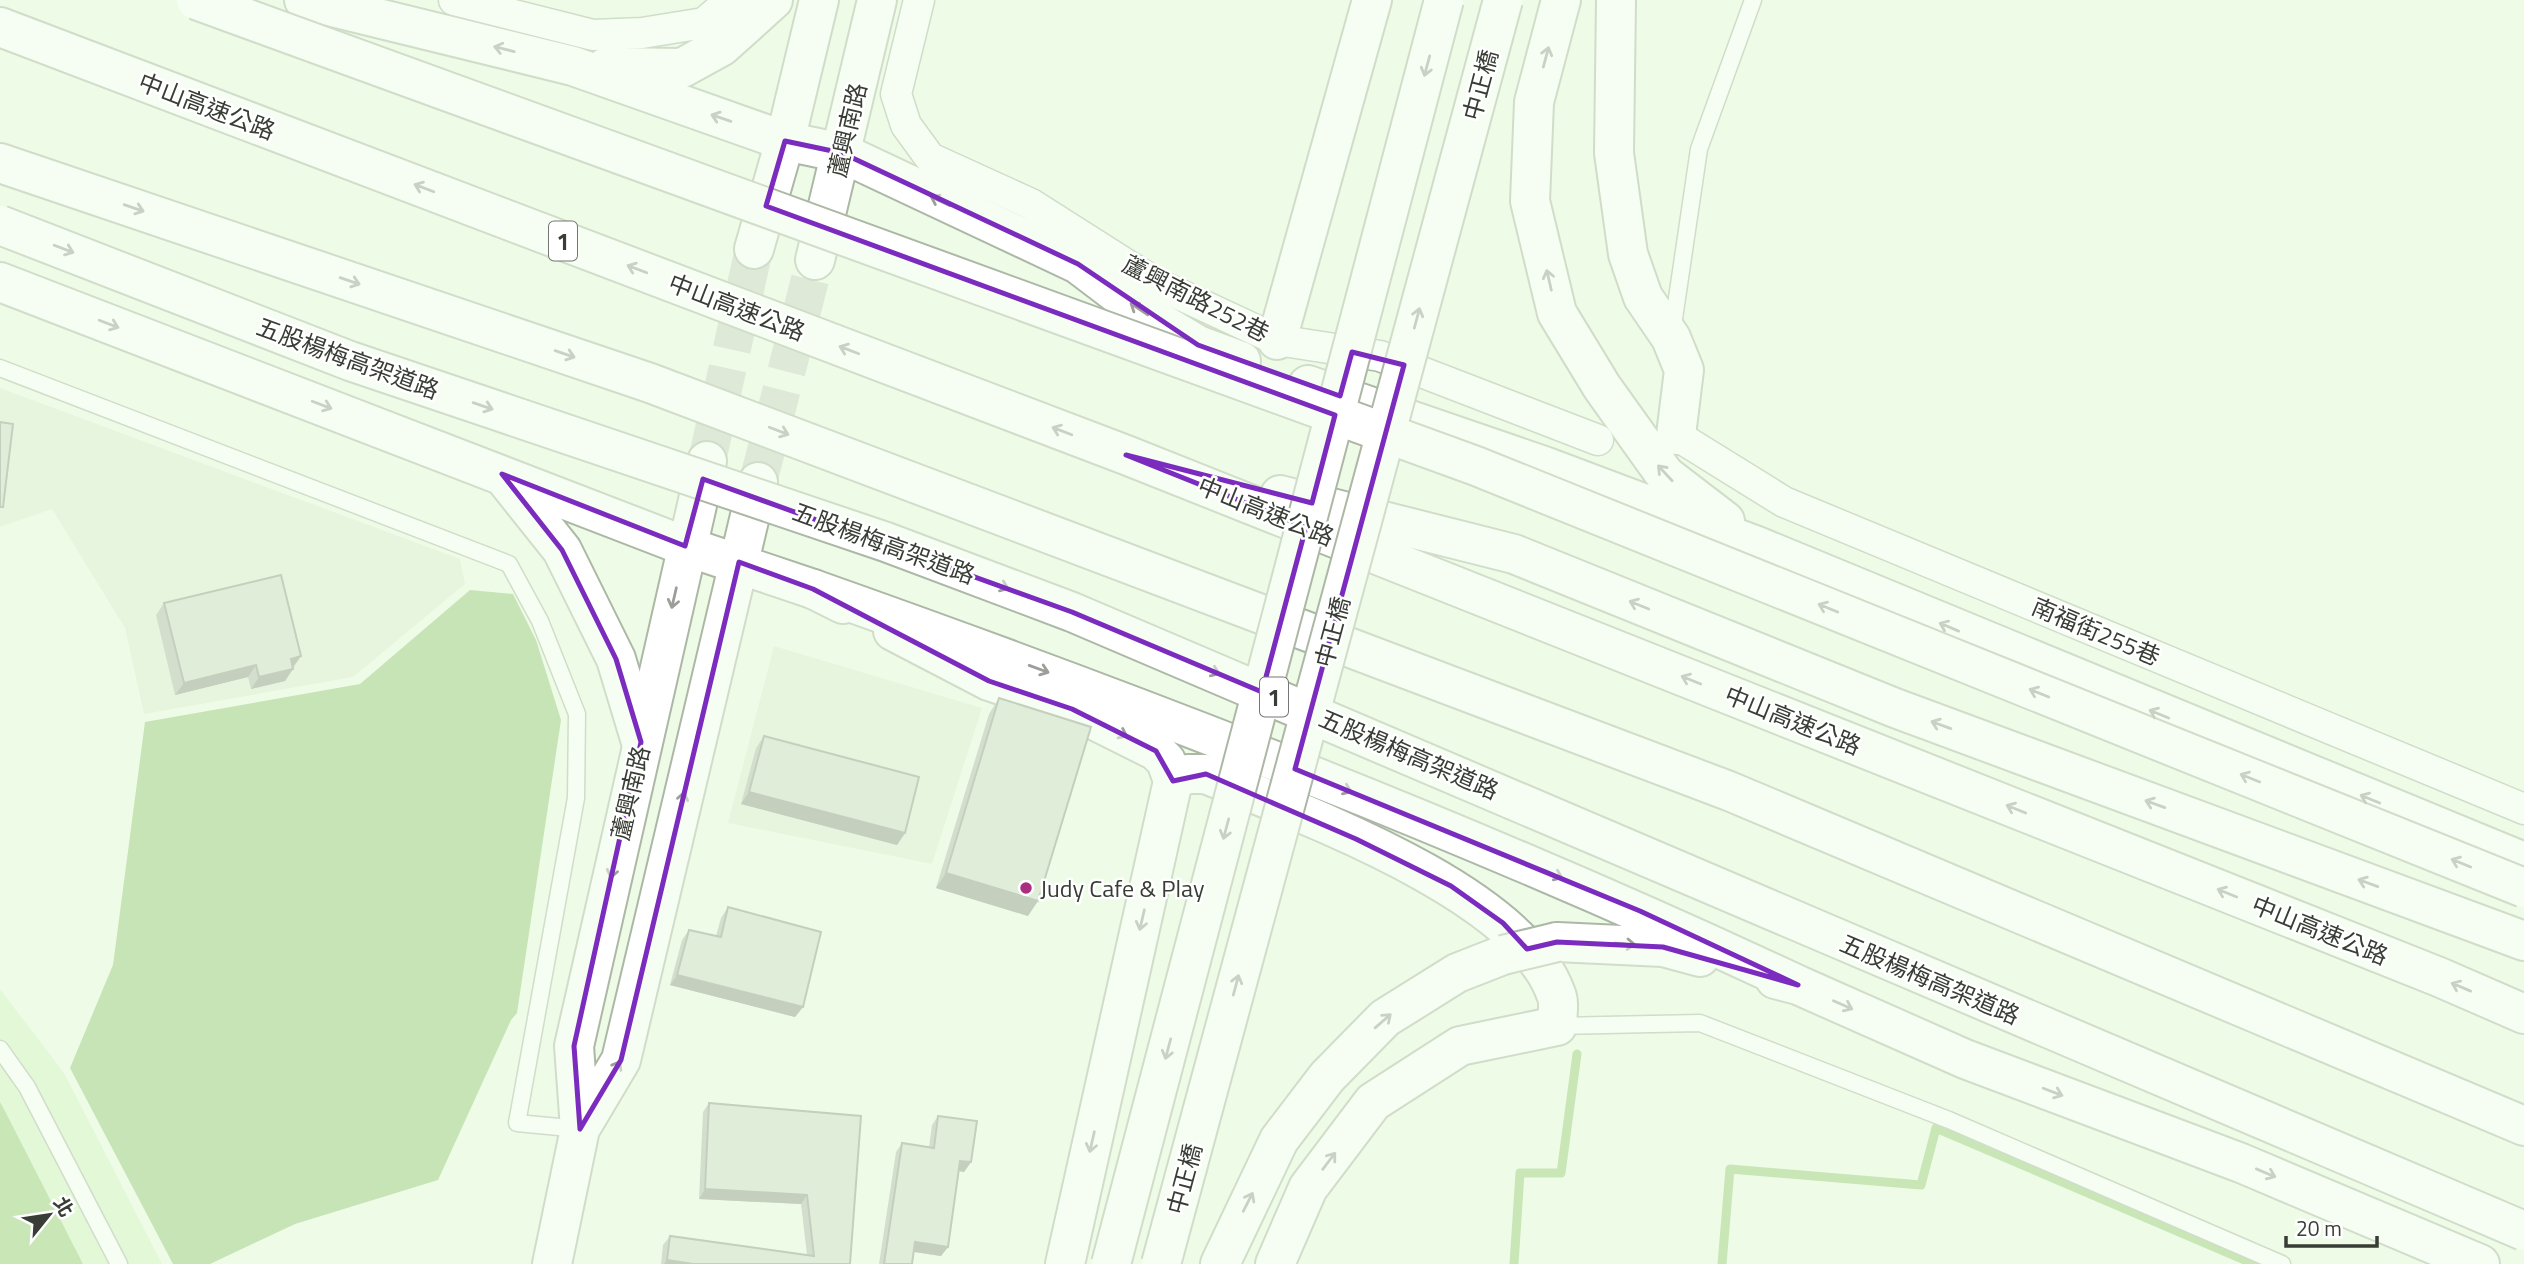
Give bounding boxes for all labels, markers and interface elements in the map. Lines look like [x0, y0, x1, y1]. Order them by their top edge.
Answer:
one-way arrow [493, 42, 516, 55]
street label: 中正橋 [1453, 46, 1507, 124]
one-way arrow [1540, 46, 1553, 68]
one-way arrow [1420, 54, 1433, 77]
street label: 中山高速公路 [133, 63, 281, 149]
street label: 蘆興南路 [819, 79, 875, 181]
one-way arrow [710, 111, 732, 123]
one-way arrow [414, 181, 435, 194]
one-way arrow [930, 193, 951, 207]
one-way arrow [123, 203, 145, 215]
road number: 1 [549, 222, 577, 260]
one-way arrow [53, 244, 74, 257]
street label: 蘆興南路252巷 [1116, 246, 1276, 350]
one-way arrow [626, 262, 648, 275]
street label: 中山高速公路 [663, 264, 811, 350]
one-way arrow [1542, 269, 1555, 292]
one-way arrow [338, 276, 360, 288]
one-way arrow [1129, 302, 1149, 316]
street label: 五股楊梅高架道路 [252, 308, 444, 408]
one-way arrow [1411, 308, 1424, 330]
one-way arrow [98, 318, 120, 331]
one-way arrow [839, 343, 861, 356]
one-way arrow [554, 349, 576, 361]
one-way arrow [310, 400, 332, 413]
one-way arrow [472, 401, 494, 413]
one-way arrow [1051, 424, 1073, 436]
one-way arrow [768, 426, 790, 439]
one-way arrow [1657, 465, 1674, 482]
street label: 中山高速公路 [1192, 467, 1340, 555]
street label: 五股楊梅高架道路 [788, 493, 980, 593]
one-way arrow [988, 579, 1010, 592]
one-way arrow [666, 586, 680, 609]
street label: 南福街255巷 [2026, 588, 2166, 674]
street label: 中正橋 [1305, 593, 1359, 671]
one-way arrow [1629, 597, 1650, 610]
one-way arrow [1817, 601, 1839, 614]
one-way arrow [1939, 620, 1960, 633]
one-way arrow [1028, 664, 1050, 676]
one-way arrow [1199, 664, 1220, 677]
one-way arrow [1680, 672, 1702, 685]
street label: 中山高速公路 [1719, 676, 1867, 764]
road number: 1 [1260, 678, 1288, 716]
one-way arrow [2028, 686, 2050, 699]
street label: 五股楊梅高架道路 [1314, 700, 1504, 808]
one-way arrow [2149, 706, 2171, 719]
one-way arrow [1931, 718, 1953, 730]
one-way arrow [1107, 726, 1128, 740]
street label: 蘆興南路 [602, 742, 658, 844]
one-way arrow [2239, 771, 2261, 784]
one-way arrow [1331, 782, 1353, 795]
one-way arrow [676, 791, 689, 814]
one-way arrow [2360, 792, 2381, 805]
one-way arrow [2144, 797, 2166, 809]
one-way arrow [2006, 802, 2027, 815]
one-way arrow [1219, 818, 1232, 840]
one-way arrow [606, 856, 620, 879]
one-way arrow [2450, 856, 2472, 869]
one-way arrow [1542, 868, 1563, 881]
place label: Judy Cafe & Play [1040, 870, 1205, 906]
one-way arrow [2358, 876, 2380, 889]
marker: Judy Cafe & Play [1018, 880, 1034, 896]
one-way arrow [2217, 885, 2239, 898]
street label: 中山高速公路 [2246, 886, 2394, 974]
one-way arrow [1135, 908, 1148, 931]
street label: 五股楊梅高架道路 [1835, 925, 2025, 1033]
one-way arrow [1613, 938, 1636, 951]
one-way arrow [1230, 974, 1243, 997]
one-way arrow [2451, 980, 2473, 993]
one-way arrow [1832, 999, 1853, 1012]
one-way arrow [1373, 1013, 1391, 1029]
one-way arrow [1161, 1038, 1174, 1060]
one-way arrow [608, 1060, 622, 1080]
one-way arrow [2041, 1087, 2063, 1100]
one-way arrow [1085, 1130, 1099, 1153]
street label: 中正橋 [1157, 1140, 1211, 1218]
one-way arrow [1321, 1151, 1336, 1170]
one-way arrow [2254, 1167, 2276, 1180]
north arrow [14, 1180, 84, 1250]
text: 北 [47, 1191, 81, 1222]
one-way arrow [1241, 1192, 1255, 1213]
scale bar [2286, 1204, 2377, 1248]
text: 20 m [2296, 1212, 2342, 1244]

